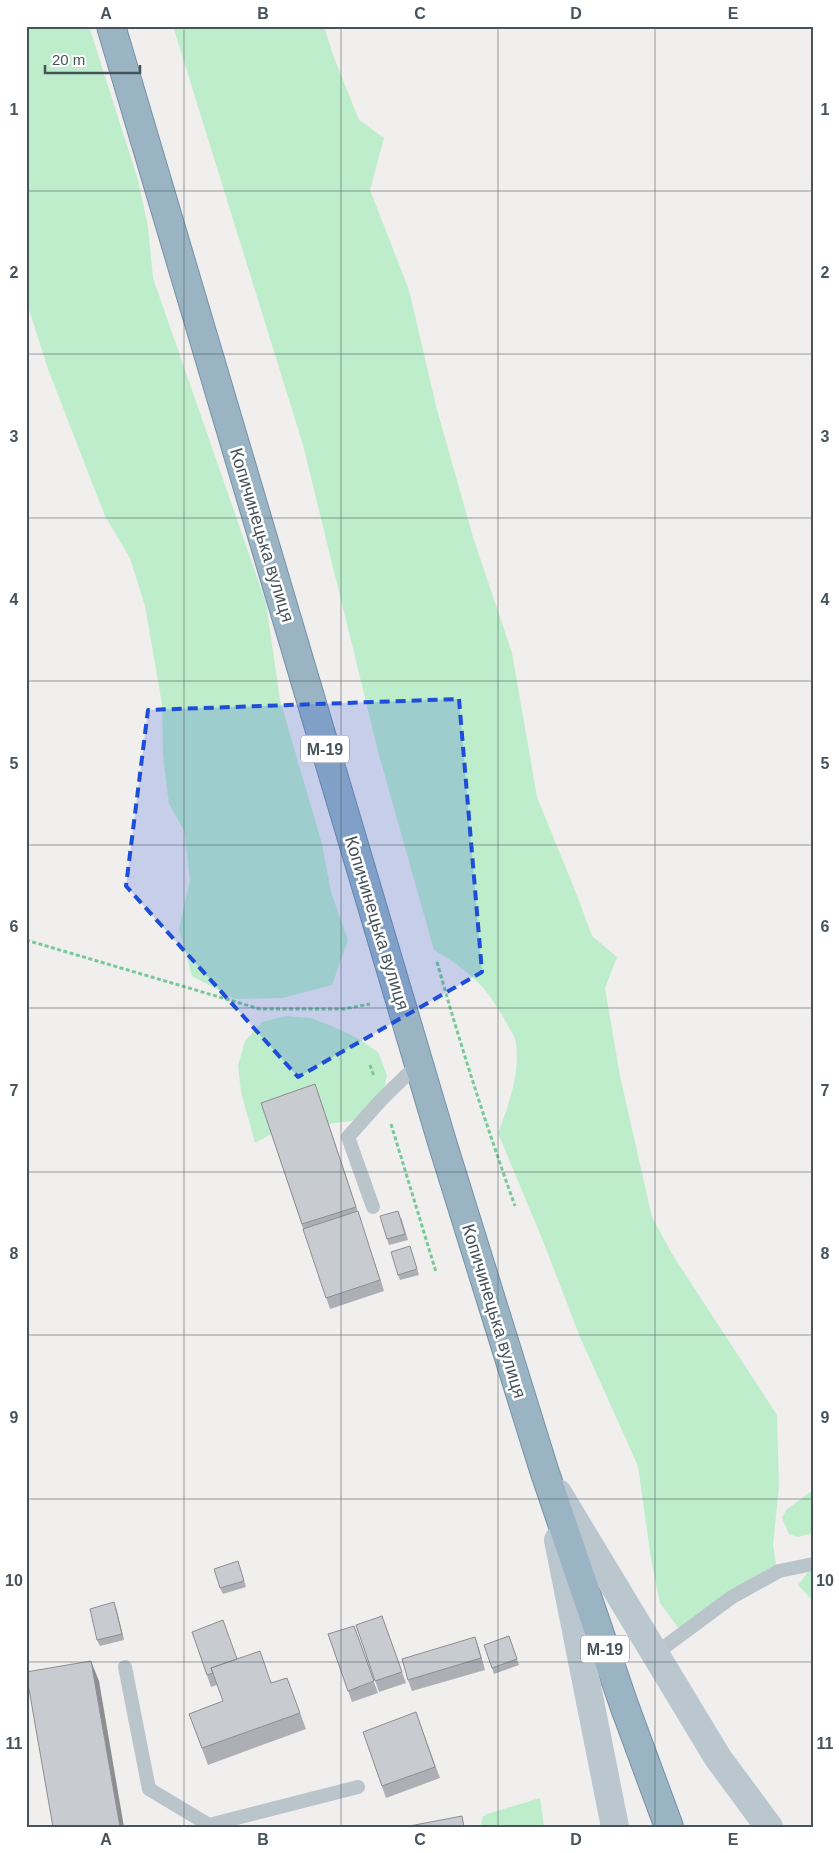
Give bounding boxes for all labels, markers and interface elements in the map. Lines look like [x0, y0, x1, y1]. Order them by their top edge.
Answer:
text: A [100, 5, 112, 22]
text: B [257, 5, 269, 22]
text: C [414, 5, 426, 22]
text: D [570, 5, 582, 22]
text: E [728, 5, 739, 22]
scale bar [45, 42, 140, 74]
text: 20 m [52, 51, 85, 68]
text: 1 [10, 101, 19, 118]
text: 1 [821, 101, 830, 118]
text: 2 [10, 264, 19, 281]
text: 2 [821, 264, 830, 281]
text: 3 [10, 428, 19, 445]
text: 3 [821, 428, 830, 445]
street label: Копичинецька вулиця [226, 446, 298, 624]
text: 4 [10, 591, 19, 608]
text: 4 [821, 591, 830, 608]
road number: М-19 [301, 736, 349, 762]
text: 5 [10, 755, 19, 772]
text: 5 [821, 755, 830, 772]
street label: Копичинецька вулиця [341, 834, 413, 1012]
text: 6 [10, 918, 19, 935]
text: 6 [821, 918, 830, 935]
text: 7 [10, 1082, 19, 1099]
text: 7 [821, 1082, 830, 1099]
street label: Копичинецька вулиця [458, 1222, 530, 1400]
text: 8 [10, 1245, 19, 1262]
text: 8 [821, 1245, 830, 1262]
text: 9 [10, 1409, 19, 1426]
text: 9 [821, 1409, 830, 1426]
text: 10 [5, 1572, 23, 1589]
text: 10 [816, 1572, 834, 1589]
road number: М-19 [581, 1636, 629, 1662]
text: 11 [6, 1735, 23, 1752]
text: 11 [817, 1735, 834, 1752]
text: A [100, 1831, 112, 1848]
text: B [257, 1831, 269, 1848]
text: C [414, 1831, 426, 1848]
text: D [570, 1831, 582, 1848]
text: E [728, 1831, 739, 1848]

